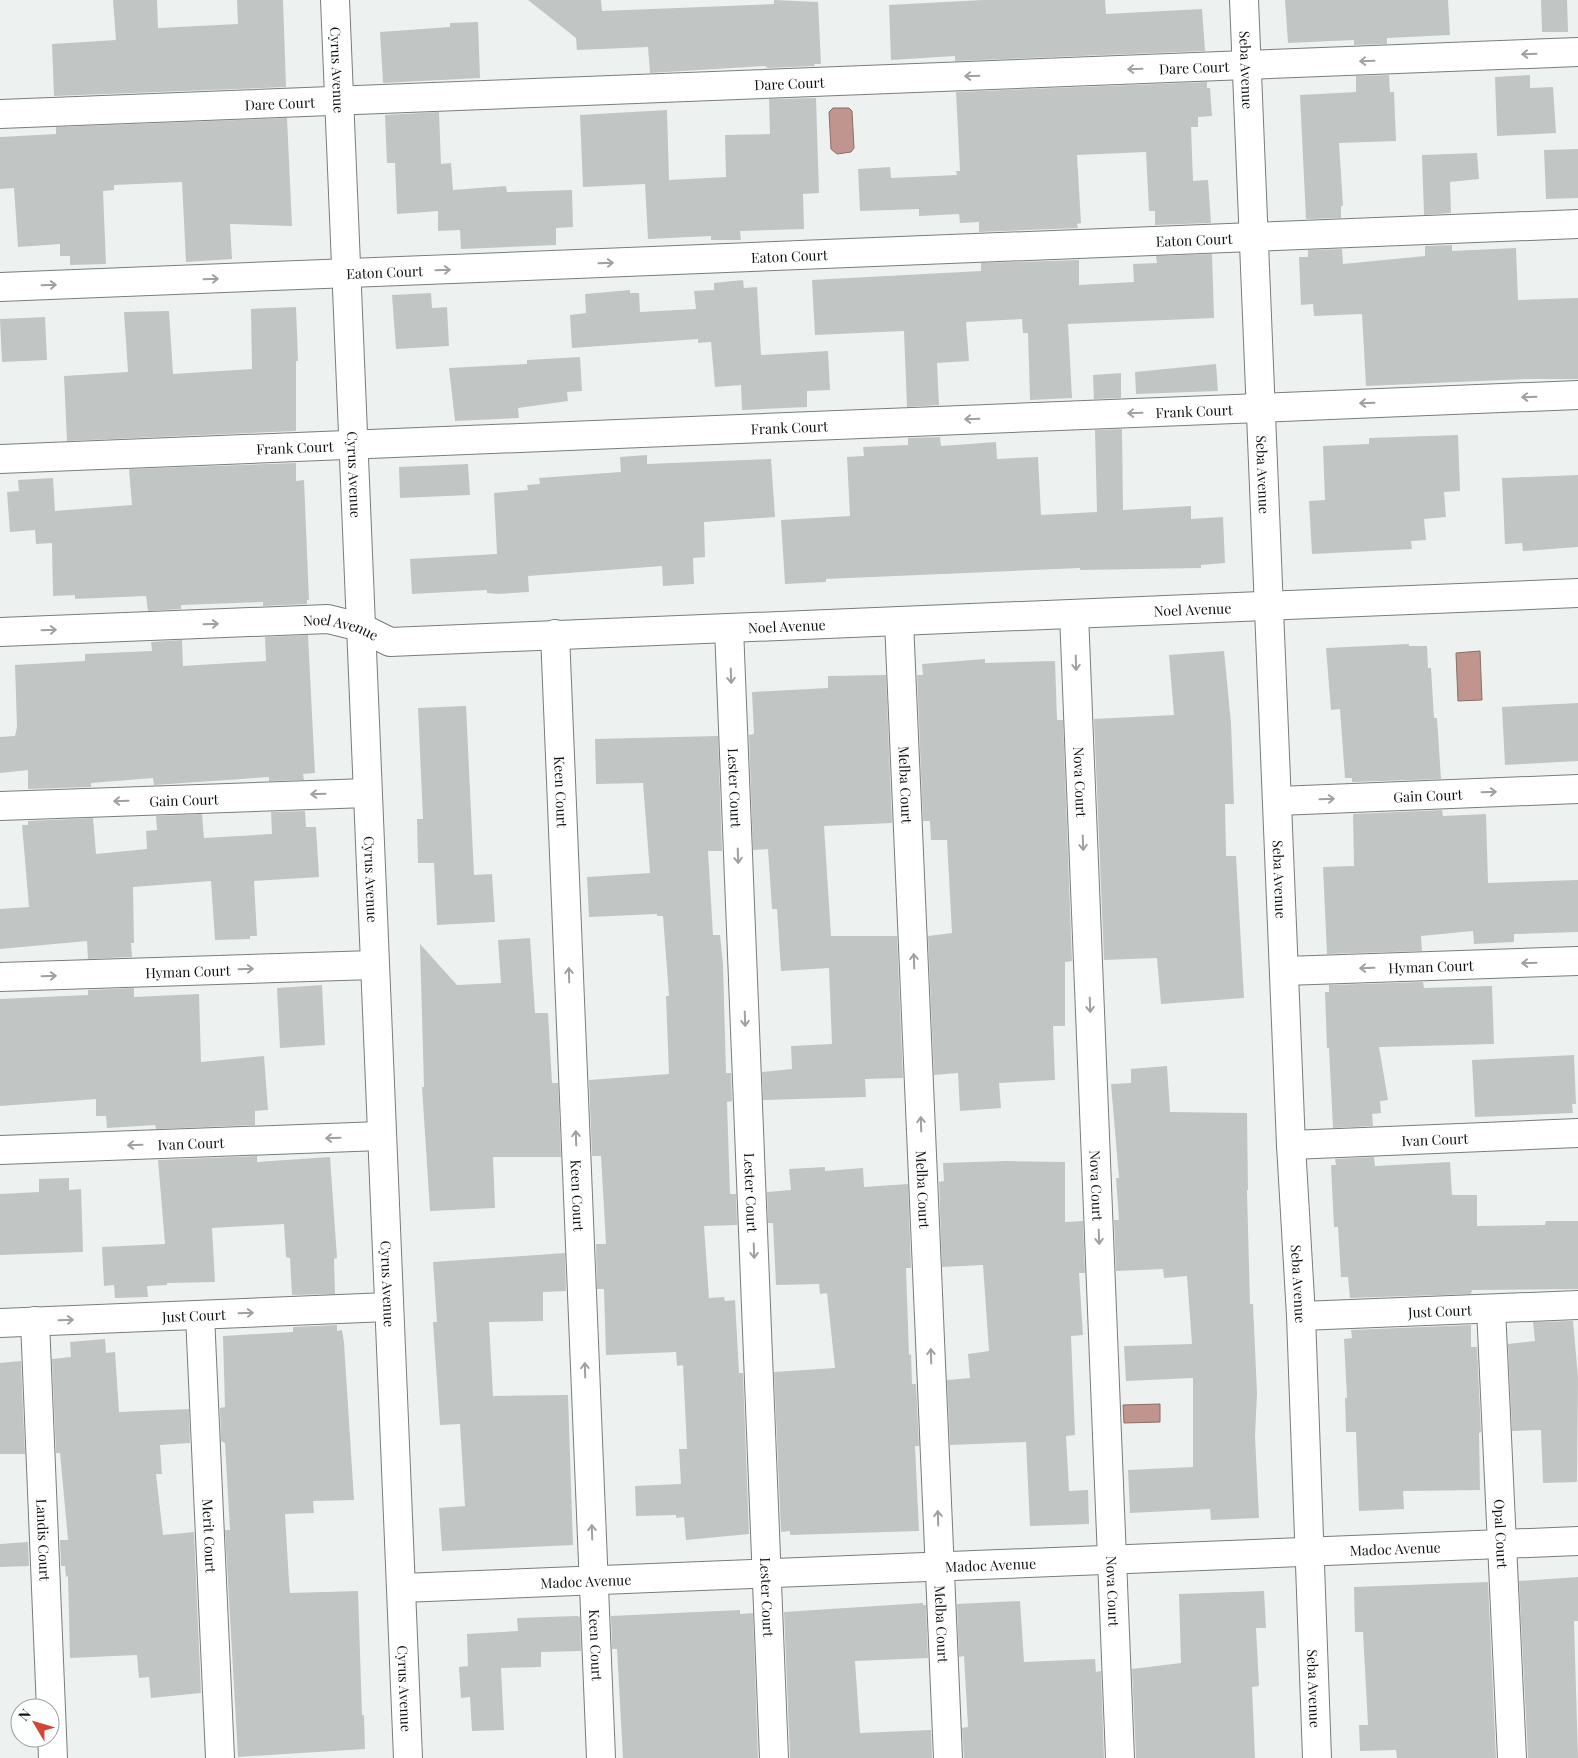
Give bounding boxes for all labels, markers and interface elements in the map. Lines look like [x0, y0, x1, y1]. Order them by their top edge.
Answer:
street label: Cyrus Avenue [327, 26, 349, 114]
street label: Seba Avenue [1236, 30, 1258, 110]
one-way arrow [1522, 49, 1538, 59]
street label: Dare Court [1159, 56, 1231, 78]
one-way arrow [1359, 56, 1375, 65]
one-way arrow [1127, 65, 1143, 74]
one-way arrow [964, 71, 980, 80]
street label: Dare Court [754, 72, 826, 94]
street label: Dare Court [244, 92, 316, 114]
street label: Eaton Court [1155, 228, 1234, 250]
street label: Eaton Court [751, 244, 829, 267]
one-way arrow [598, 258, 614, 268]
street label: Eaton Court [346, 261, 424, 283]
one-way arrow [435, 265, 451, 274]
one-way arrow [202, 274, 219, 284]
one-way arrow [40, 281, 56, 290]
one-way arrow [1522, 392, 1538, 401]
street label: Frank Court [1155, 399, 1234, 422]
one-way arrow [1359, 399, 1375, 408]
one-way arrow [1127, 408, 1143, 417]
one-way arrow [965, 415, 981, 424]
street label: Frank Court [750, 416, 829, 438]
street label: Cyrus Avenue [343, 431, 366, 518]
street label: Seba Avenue [1252, 435, 1275, 514]
street label: Frank Court [256, 436, 335, 458]
street label: Noel Avenue [1153, 598, 1232, 620]
street label: Noel Avenue [303, 610, 382, 644]
street label: Noel Avenue [748, 615, 826, 637]
one-way arrow [202, 619, 219, 629]
one-way arrow [40, 625, 56, 635]
one-way arrow [1072, 655, 1081, 671]
one-way arrow [726, 668, 736, 684]
street label: Melba Court [895, 746, 917, 825]
street label: Nova Court [1070, 746, 1092, 819]
street label: Lester Court [724, 748, 746, 829]
street label: Keen Court [550, 756, 572, 829]
street label: Gain Court [1393, 784, 1464, 806]
one-way arrow [1481, 788, 1497, 797]
street label: Gain Court [149, 789, 220, 810]
one-way arrow [310, 790, 326, 799]
one-way arrow [1319, 795, 1335, 804]
one-way arrow [113, 797, 129, 806]
one-way arrow [1079, 834, 1088, 850]
street label: Cyrus Avenue [360, 836, 383, 923]
street label: Seba Avenue [1269, 840, 1291, 919]
one-way arrow [734, 848, 743, 864]
one-way arrow [909, 953, 918, 969]
street label: Hyman Court [1388, 955, 1475, 977]
one-way arrow [1522, 958, 1538, 968]
street label: Hyman Court [145, 960, 232, 982]
one-way arrow [238, 964, 254, 974]
one-way arrow [1359, 964, 1375, 973]
one-way arrow [565, 968, 574, 984]
one-way arrow [40, 971, 56, 981]
one-way arrow [1085, 997, 1094, 1013]
one-way arrow [740, 1010, 749, 1026]
one-way arrow [916, 1116, 925, 1132]
street label: Ivan Court [1401, 1128, 1470, 1150]
one-way arrow [571, 1130, 580, 1146]
street label: Ivan Court [157, 1132, 226, 1154]
one-way arrow [325, 1133, 341, 1142]
one-way arrow [127, 1140, 143, 1149]
street label: Melba Court [912, 1150, 935, 1230]
street label: Nova Court [1086, 1150, 1108, 1222]
street label: Lester Court [740, 1152, 763, 1234]
street label: Keen Court [567, 1159, 589, 1233]
one-way arrow [1094, 1229, 1104, 1245]
street label: Cyrus Avenue [377, 1240, 400, 1328]
one-way arrow [749, 1242, 759, 1259]
street label: Seba Avenue [1287, 1244, 1311, 1323]
street label: Just Court [1407, 1300, 1473, 1321]
street label: Just Court [161, 1304, 227, 1326]
one-way arrow [238, 1308, 254, 1317]
one-way arrow [58, 1315, 74, 1324]
one-way arrow [926, 1348, 935, 1364]
one-way arrow [581, 1362, 590, 1378]
street label: Landis Court [33, 1498, 55, 1582]
street label: Merit Court [199, 1498, 221, 1574]
street label: Opal Court [1490, 1499, 1513, 1570]
one-way arrow [933, 1510, 942, 1526]
one-way arrow [587, 1525, 596, 1541]
street label: Madoc Avenue [1349, 1537, 1441, 1560]
street label: Madoc Avenue [945, 1553, 1036, 1576]
street label: Nova Court [1102, 1555, 1124, 1628]
street label: Lester Court [757, 1557, 779, 1638]
street label: Madoc Avenue [540, 1569, 632, 1592]
street label: Melba Court [931, 1585, 953, 1664]
street label: Keen Court [585, 1609, 607, 1682]
street label: Cyrus Avenue [394, 1645, 416, 1732]
street label: Seba Avenue [1304, 1649, 1325, 1728]
north arrow [10, 1698, 60, 1748]
text: N [14, 1705, 35, 1725]

